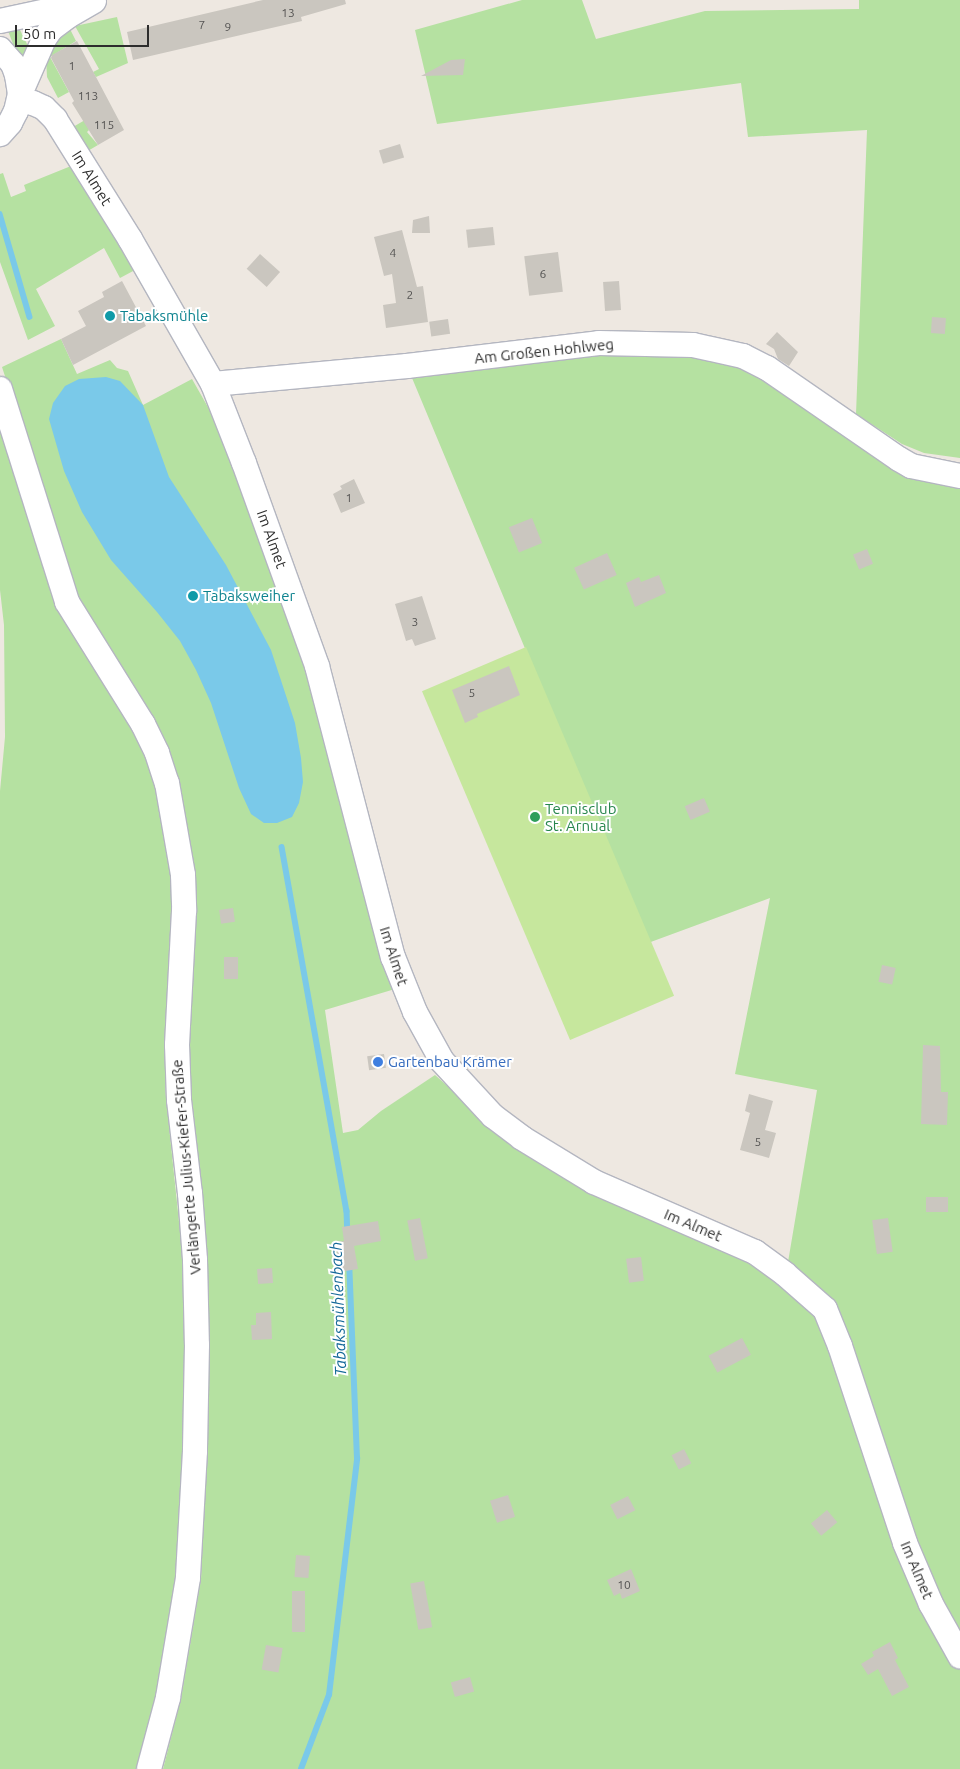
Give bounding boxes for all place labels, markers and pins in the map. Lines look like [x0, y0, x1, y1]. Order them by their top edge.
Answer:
place label: Tabaksmühle [120, 307, 208, 325]
marker: Tabaksmühle [104, 310, 116, 322]
place label: Tabaksweiher [203, 587, 295, 605]
marker: Tabaksweiher [187, 590, 199, 602]
place label: Tennisclub St. Arnual [545, 799, 616, 834]
marker: Tennisclub St. Arnual [529, 811, 541, 823]
place label: Gartenbau Krämer [388, 1053, 512, 1071]
marker: Gartenbau Krämer [372, 1056, 384, 1068]

